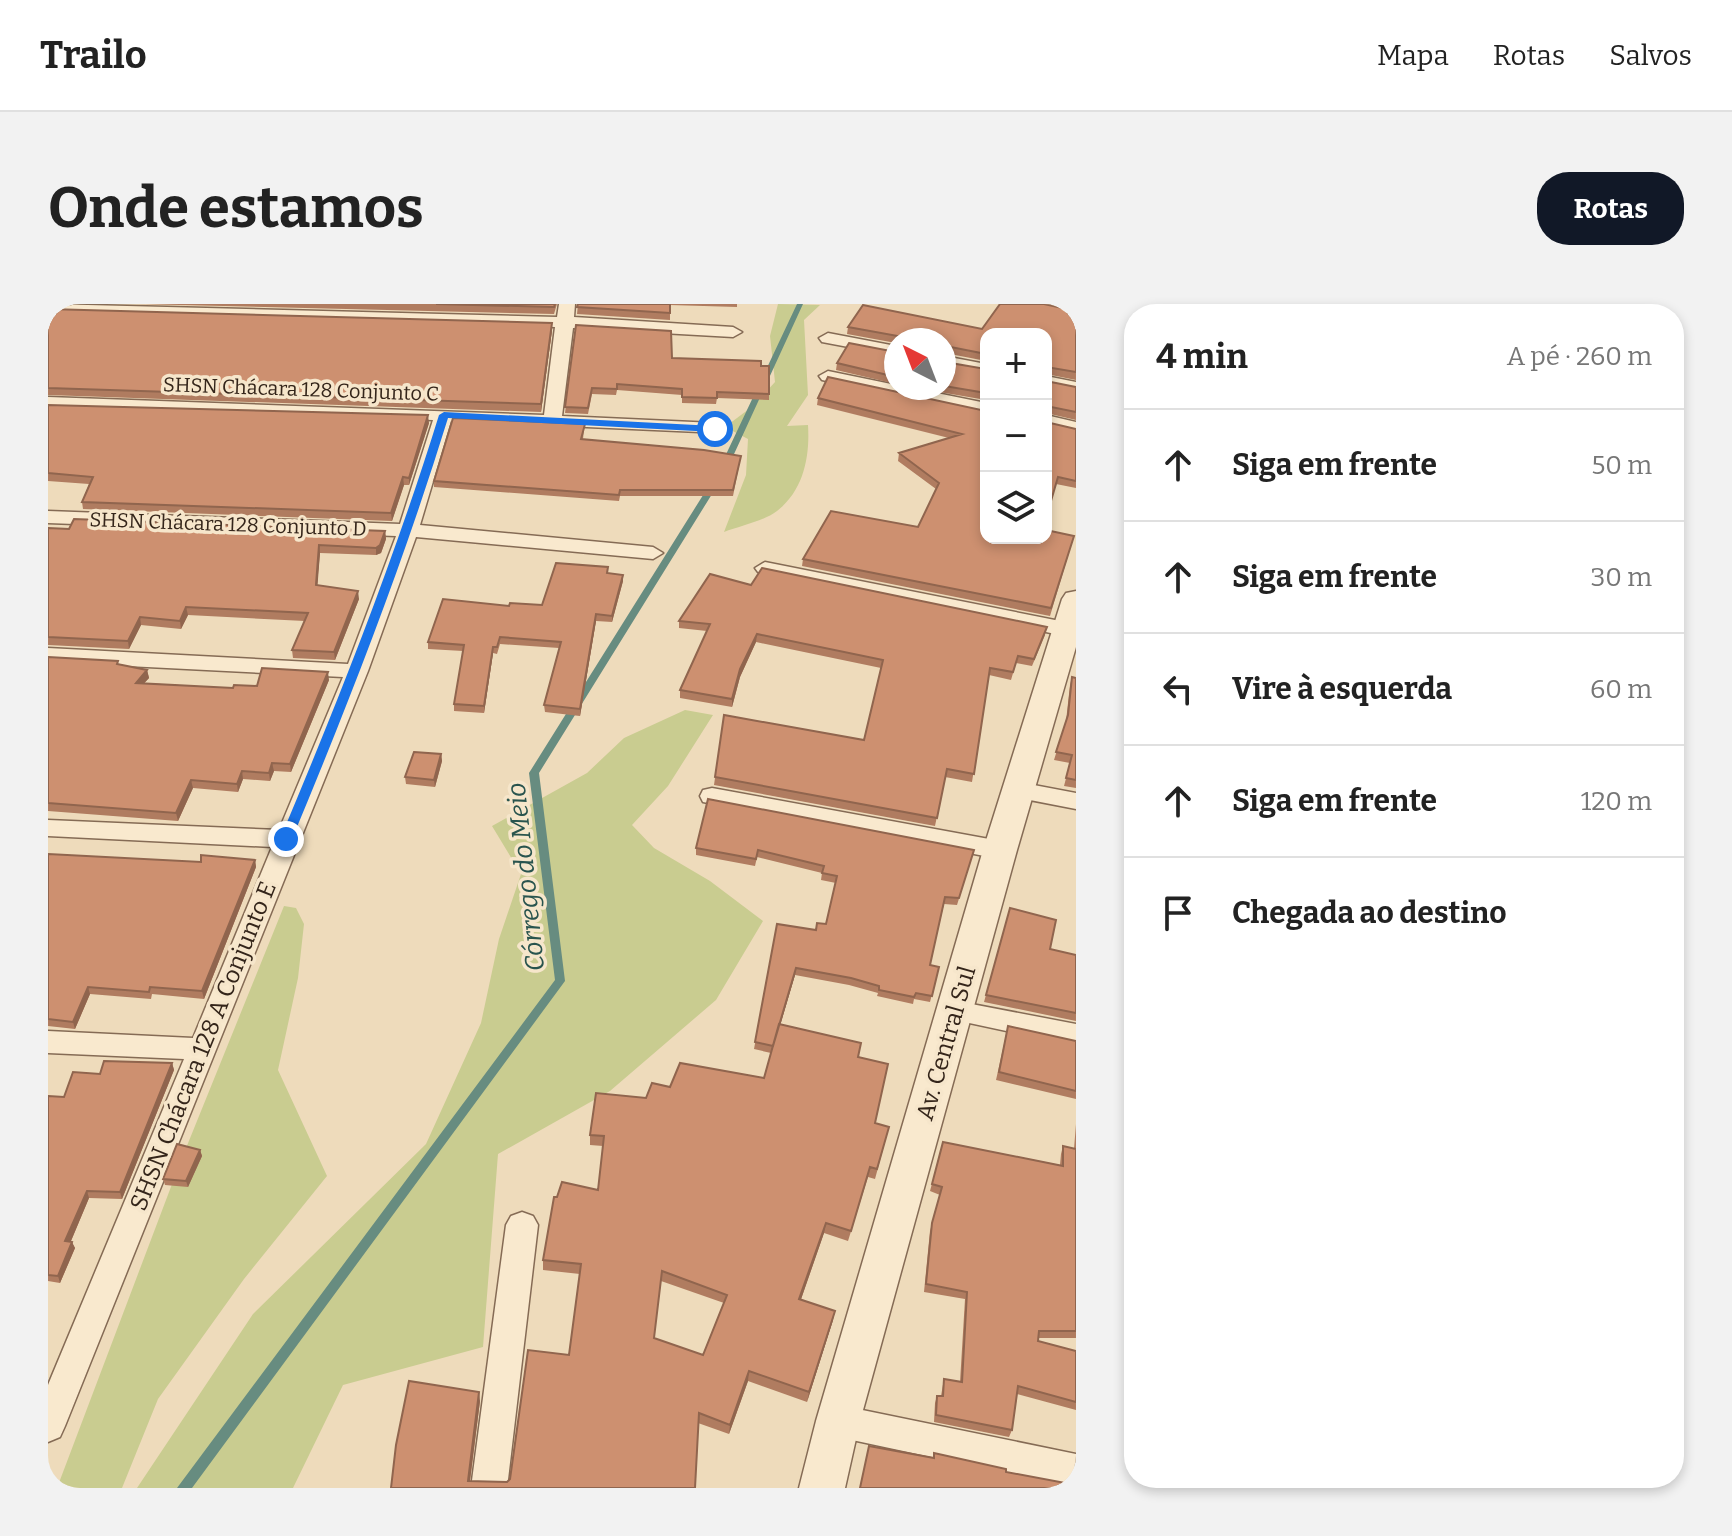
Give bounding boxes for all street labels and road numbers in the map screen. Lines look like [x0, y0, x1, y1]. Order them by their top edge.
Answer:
street label: SHSN Chácara 128 Conjunto C [163, 372, 439, 407]
street label: SHSN Chácara 128 Conjunto D [89, 507, 367, 542]
street label: SHSN Chácara 128 A Conjunto E [124, 877, 282, 1215]
street label: Av. Central Sul [911, 963, 981, 1123]

